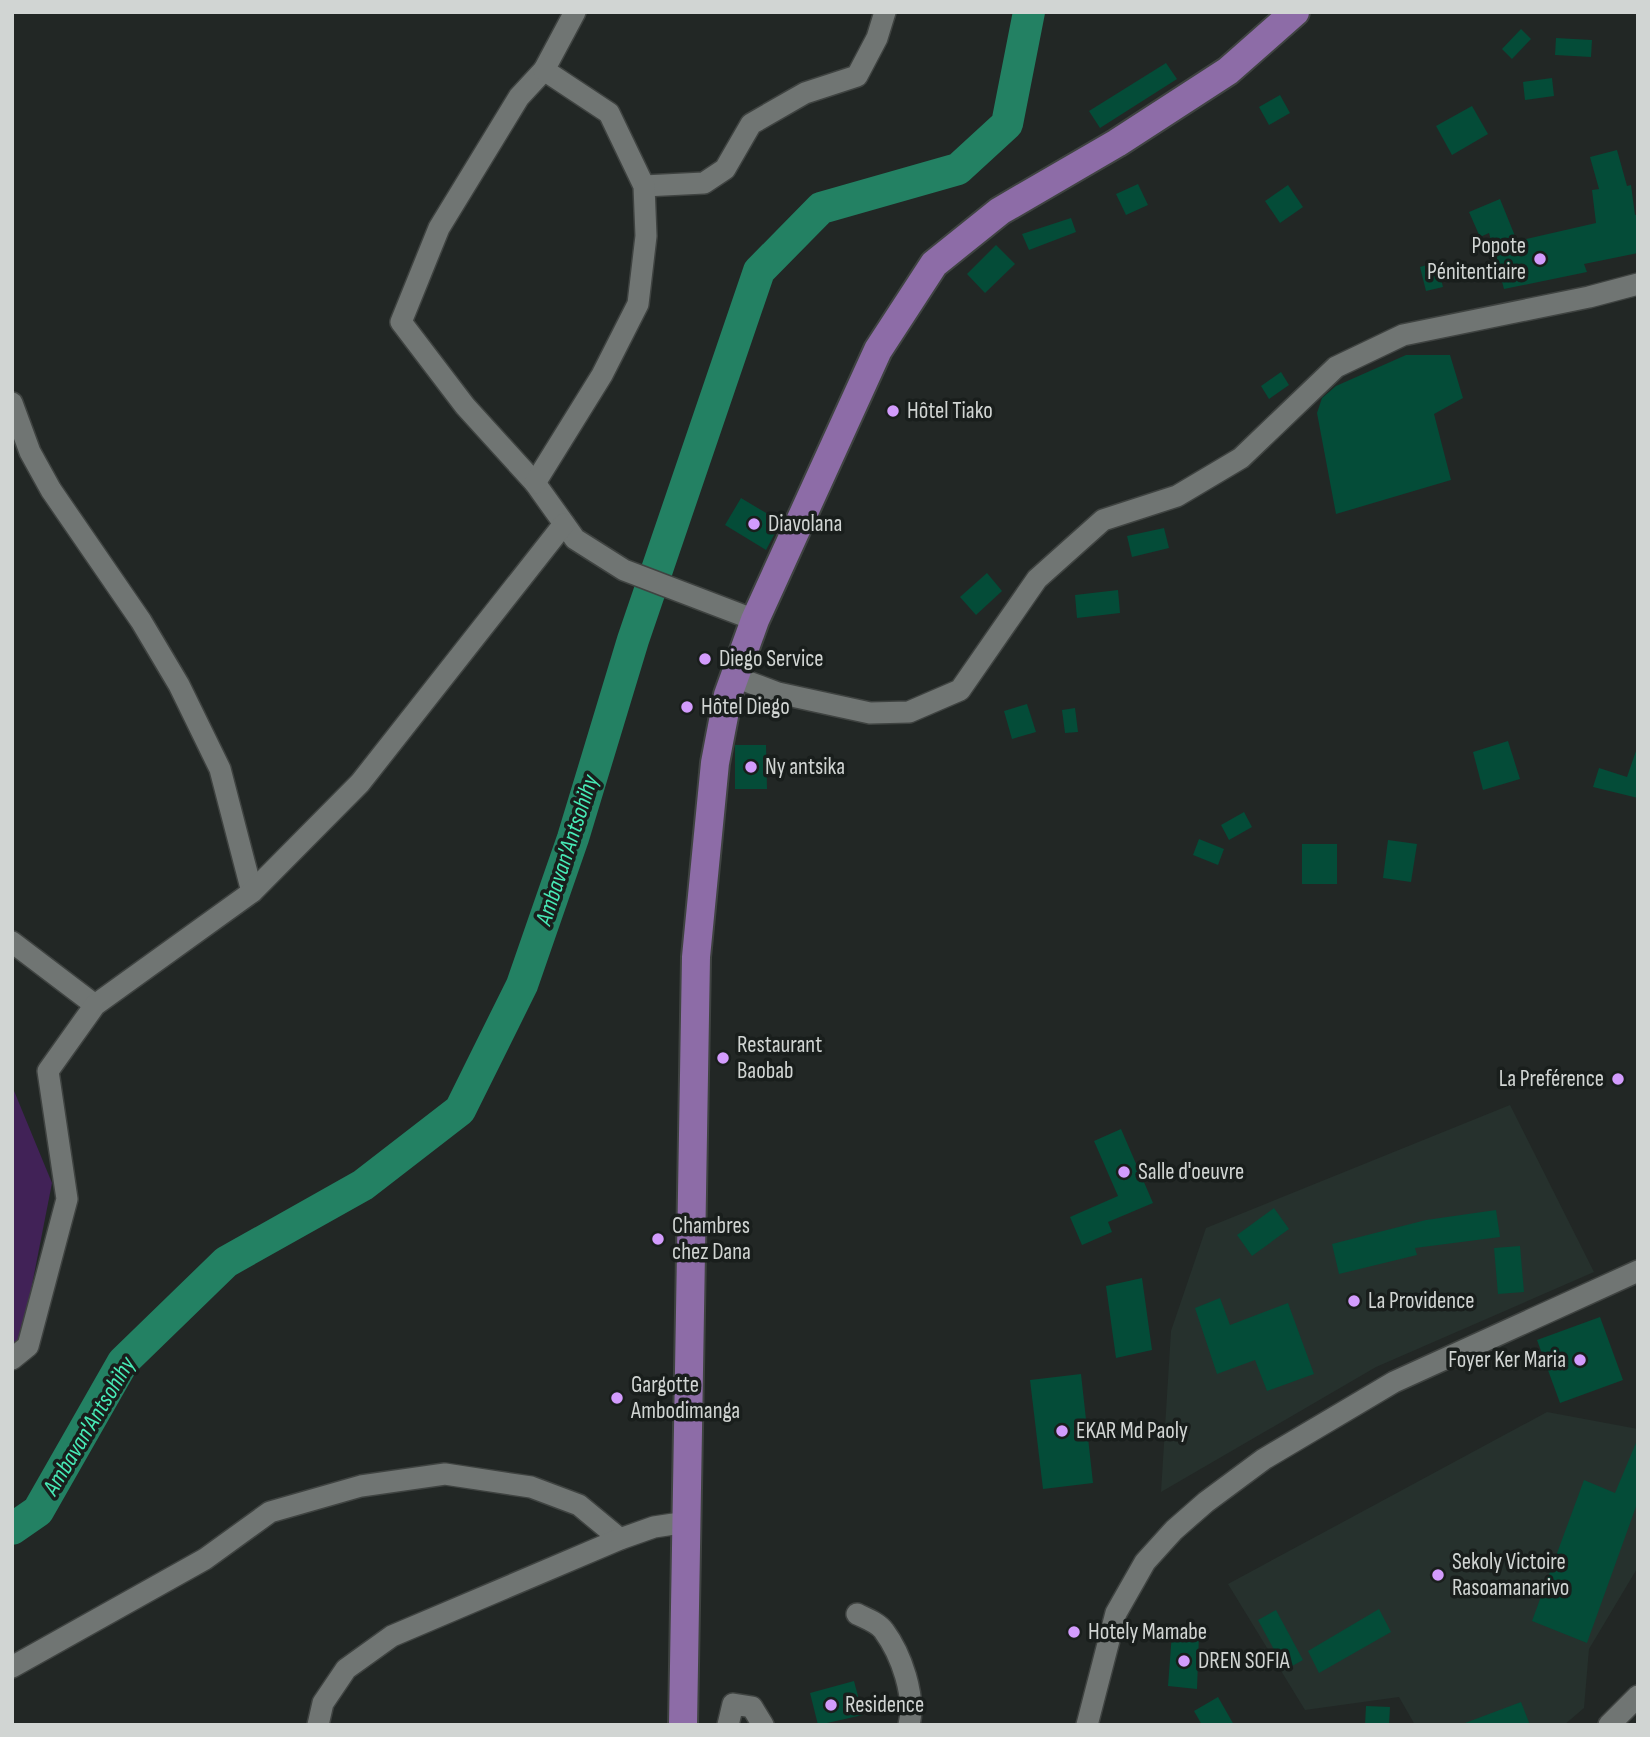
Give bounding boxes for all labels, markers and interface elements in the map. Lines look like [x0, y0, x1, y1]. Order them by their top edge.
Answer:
place label: Popote Pénitentiaire [1427, 232, 1526, 286]
marker: Popote Pénitentiaire [1532, 251, 1548, 267]
place label: Hôtel Tiako [907, 397, 993, 425]
marker: Hôtel Tiako [885, 403, 901, 419]
place label: Diavolana [768, 510, 842, 538]
marker: Diavolana [746, 516, 762, 532]
place label: Diego Service [719, 645, 824, 673]
marker: Diego Service [697, 651, 713, 667]
place label: Hôtel Diego [701, 693, 790, 721]
marker: Hôtel Diego [679, 699, 695, 715]
place label: Ny antsika [765, 753, 845, 781]
marker: Ny antsika [743, 759, 759, 775]
water label: Ambavan'Antsohihy [529, 770, 605, 930]
place label: Restaurant Baobab [737, 1031, 822, 1085]
marker: Restaurant Baobab [715, 1050, 731, 1066]
place label: La Preférence [1499, 1065, 1604, 1093]
marker: La Preférence [1610, 1071, 1626, 1087]
place label: Salle d'oeuvre [1138, 1158, 1244, 1186]
marker: Salle d'oeuvre [1116, 1164, 1132, 1180]
place label: Chambres chez Dana [672, 1212, 751, 1266]
marker: Chambres chez Dana [650, 1231, 666, 1247]
place label: La Providence [1368, 1287, 1475, 1315]
marker: La Providence [1346, 1293, 1362, 1309]
place label: Foyer Ker Maria [1448, 1346, 1566, 1374]
water label: Ambavan'Antsohihy [36, 1351, 142, 1501]
marker: Foyer Ker Maria [1572, 1352, 1588, 1368]
place label: Gargotte Ambodimanga [630, 1371, 740, 1425]
marker: Gargotte Ambodimanga [609, 1390, 625, 1406]
place label: EKAR Md Paoly [1076, 1417, 1188, 1445]
marker: EKAR Md Paoly [1054, 1423, 1070, 1439]
place label: Sekoly Victoire Rasoamanarivo [1452, 1548, 1569, 1602]
marker: Sekoly Victoire Rasoamanarivo [1430, 1567, 1446, 1583]
place label: Hotely Mamabe [1088, 1618, 1207, 1646]
marker: Hotely Mamabe [1066, 1624, 1082, 1640]
place label: DREN SOFIA [1198, 1647, 1290, 1675]
marker: DREN SOFIA [1176, 1653, 1192, 1669]
place label: Residence [845, 1691, 924, 1719]
marker: Residence [823, 1697, 839, 1713]

